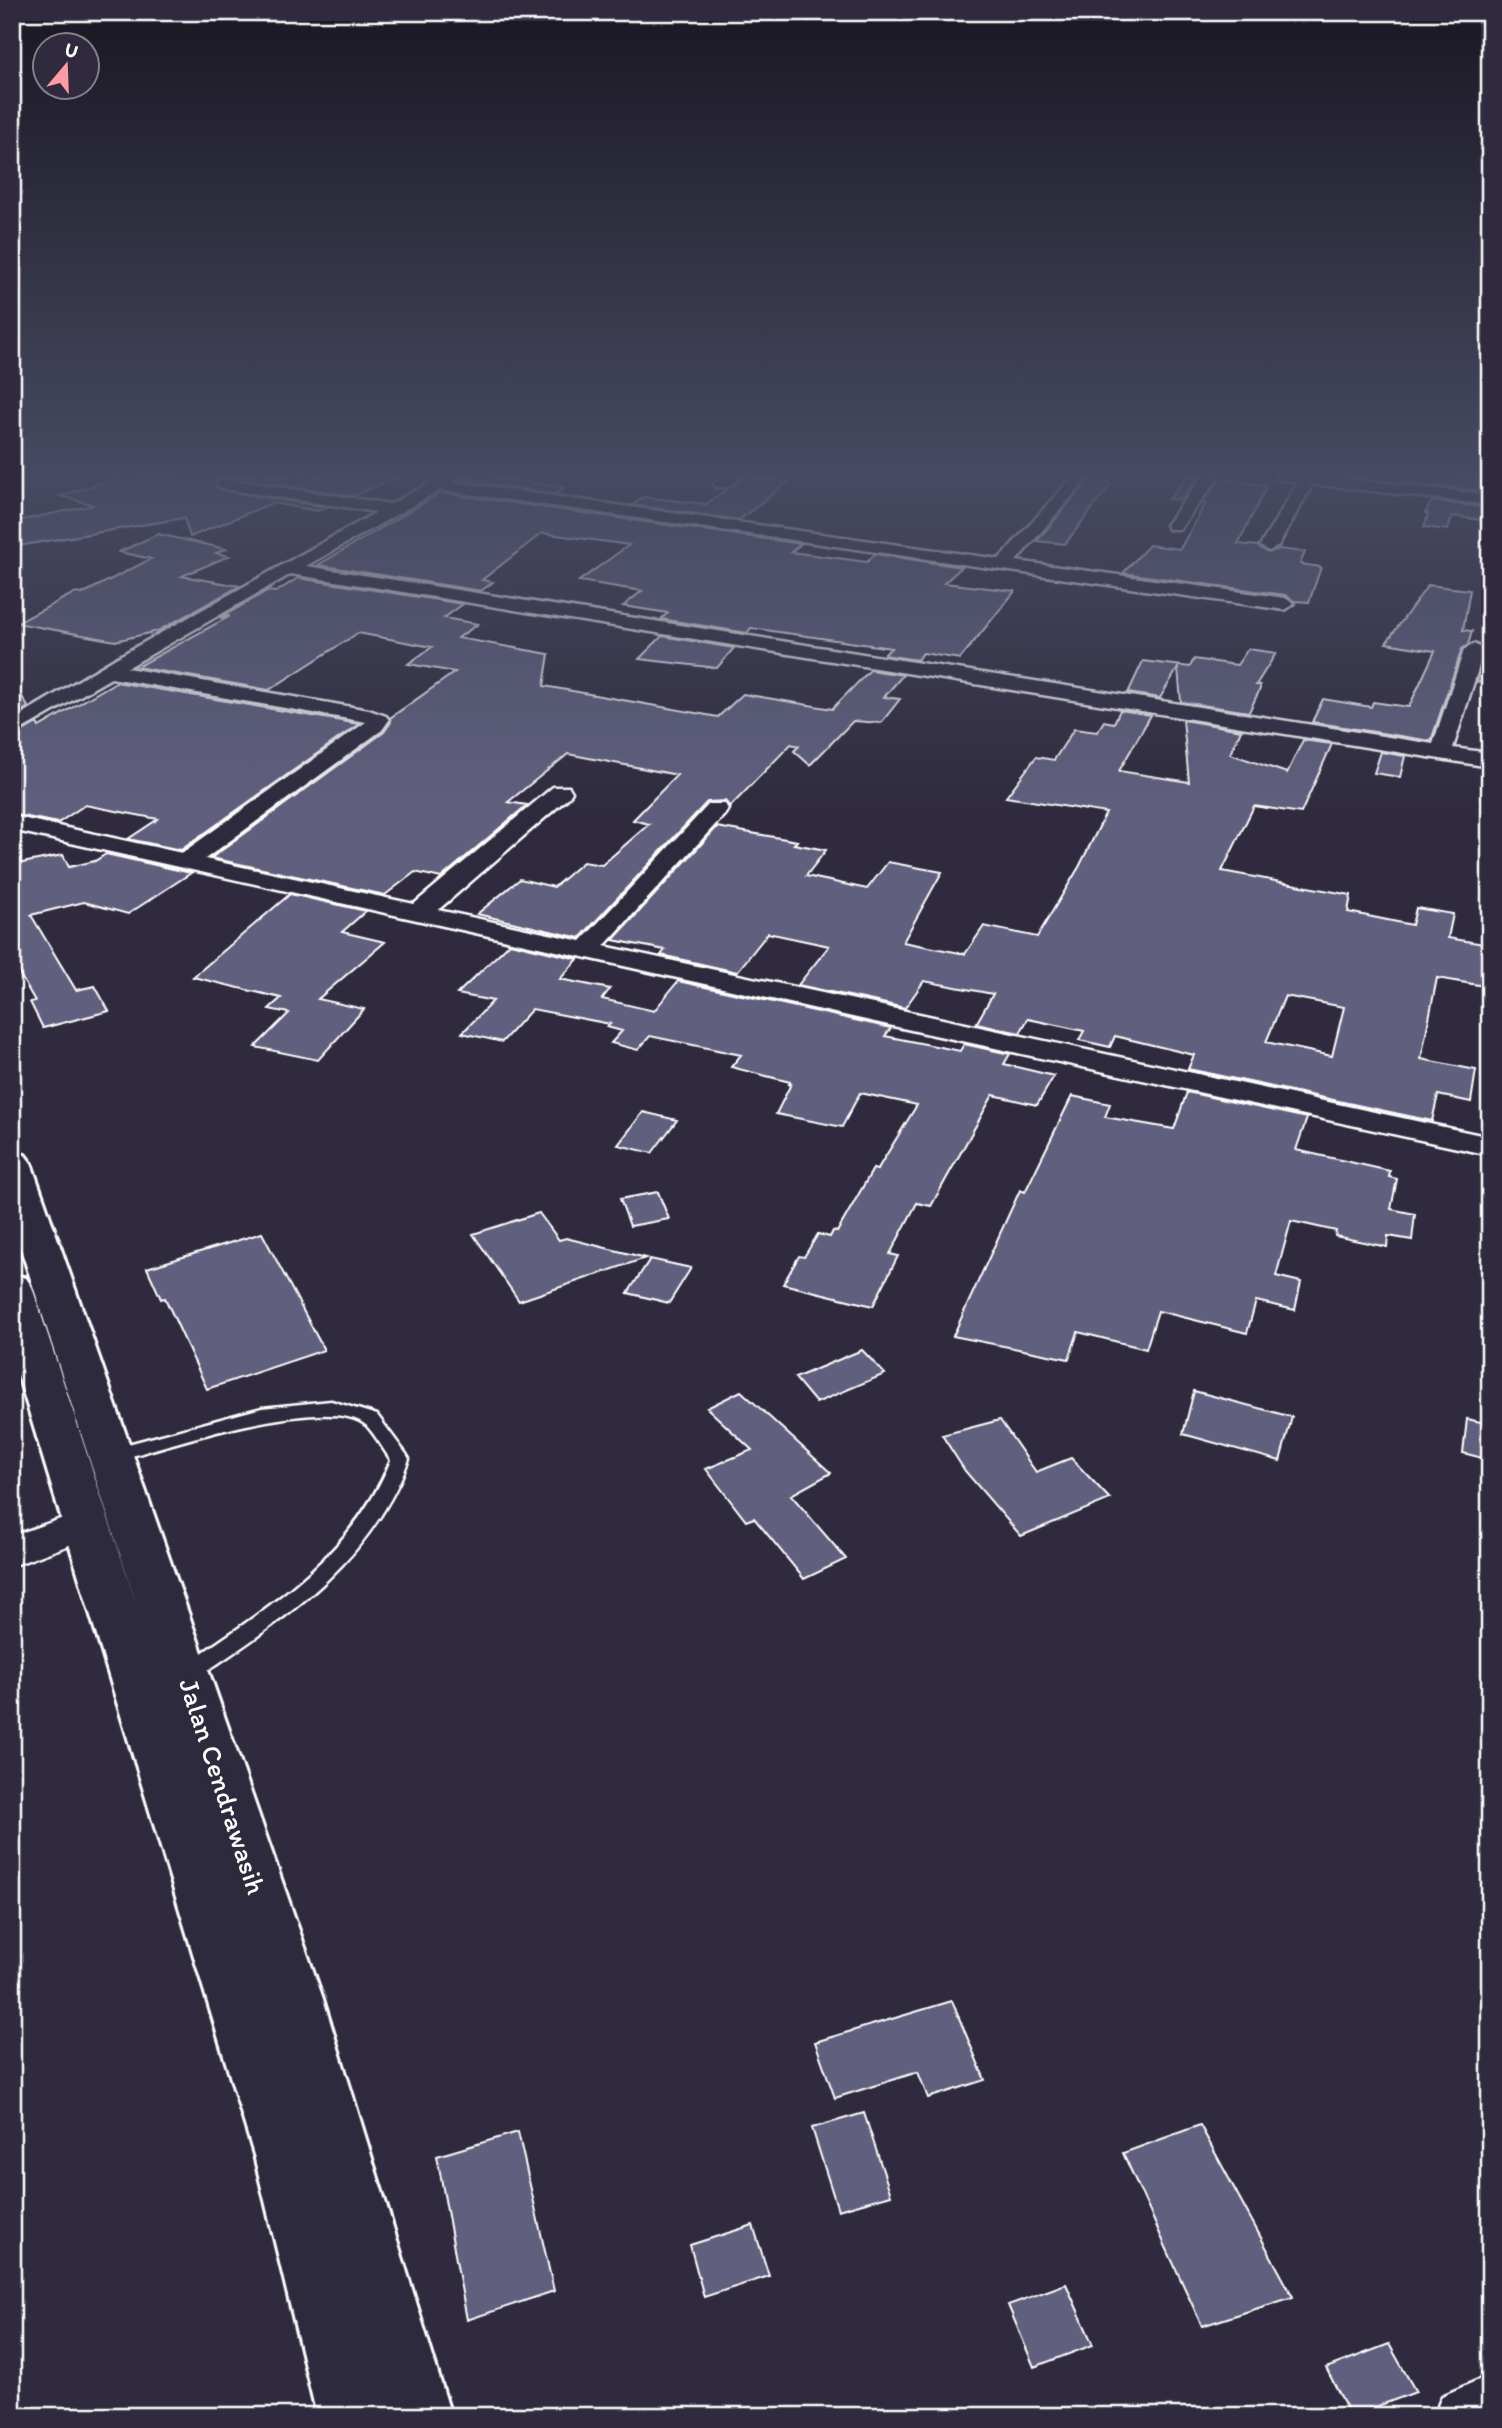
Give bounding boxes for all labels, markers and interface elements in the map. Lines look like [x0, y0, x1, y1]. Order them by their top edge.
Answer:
north arrow [32, 32, 102, 102]
text: U [62, 37, 81, 63]
street label: Jalan Cendrawasih [172, 1674, 274, 1898]

